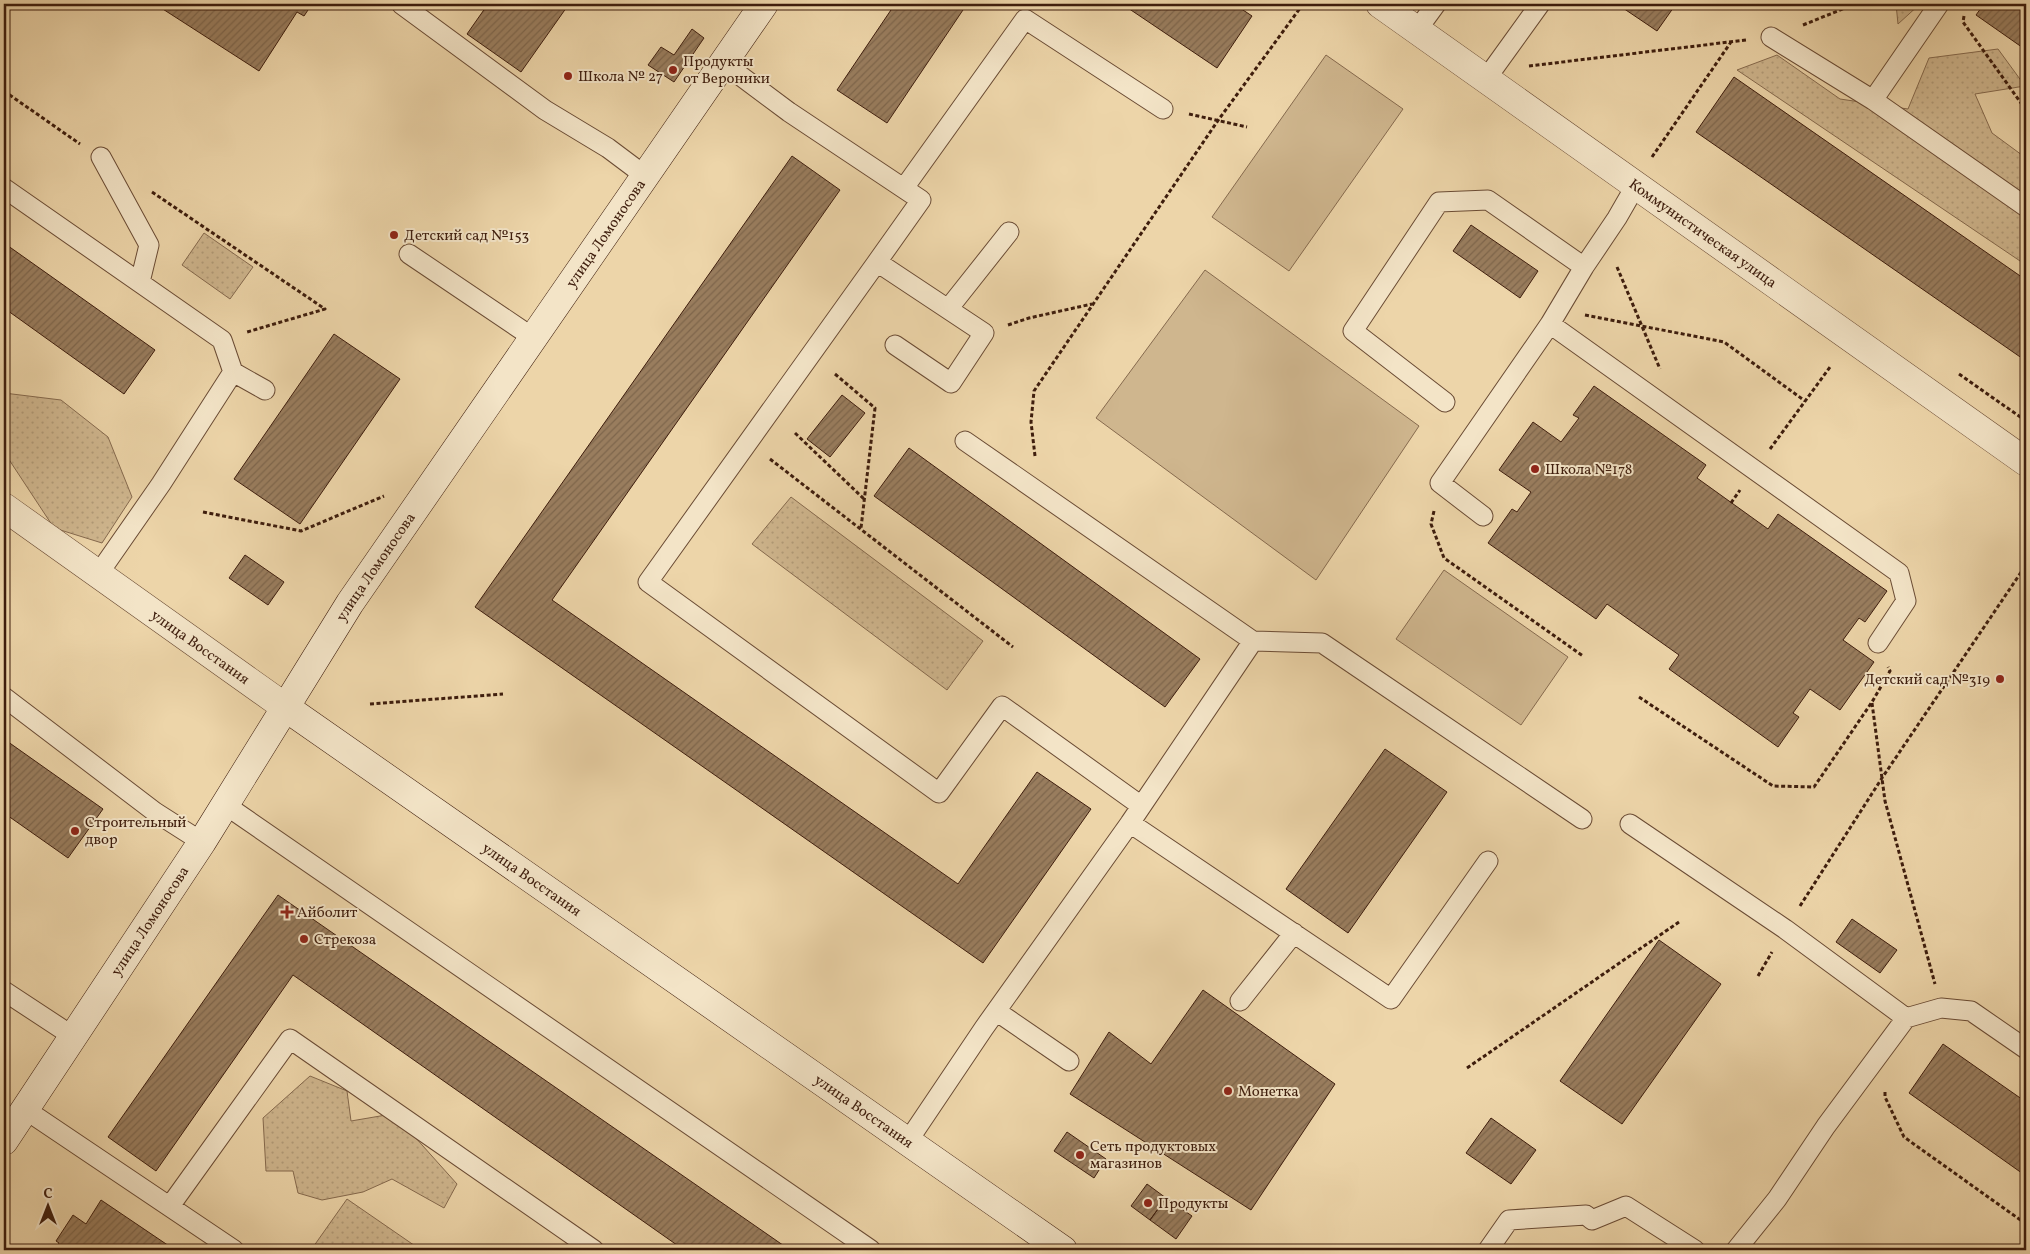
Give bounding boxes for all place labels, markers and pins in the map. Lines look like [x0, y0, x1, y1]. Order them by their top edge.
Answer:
place label: Продукты от Вероники [683, 52, 770, 90]
marker: Продукты от Вероники [667, 64, 679, 76]
place label: Школа № 27 [578, 67, 663, 88]
marker: Школа № 27 [562, 70, 574, 82]
place label: Детский сад №153 [404, 226, 529, 247]
marker: Детский сад №153 [388, 229, 400, 241]
place label: Школа №178 [1545, 460, 1632, 481]
marker: Школа №178 [1529, 463, 1541, 475]
place label: Детский сад №319 [1864, 670, 1990, 691]
marker: Детский сад №319 [1994, 673, 2006, 685]
place label: Строительный двор [85, 813, 186, 851]
marker: Строительный двор [69, 825, 81, 837]
place label: Айболит [297, 903, 358, 924]
marker: Айболит [281, 906, 293, 918]
place label: Стрекоза [314, 930, 376, 951]
marker: Стрекоза [298, 933, 310, 945]
place label: Монетка [1238, 1082, 1299, 1103]
marker: Монетка [1222, 1085, 1234, 1097]
place label: Сеть продуктовых магазинов [1090, 1137, 1216, 1175]
marker: Сеть продуктовых магазинов [1074, 1149, 1086, 1161]
place label: Продукты [1158, 1194, 1229, 1215]
marker: Продукты [1142, 1197, 1154, 1209]

